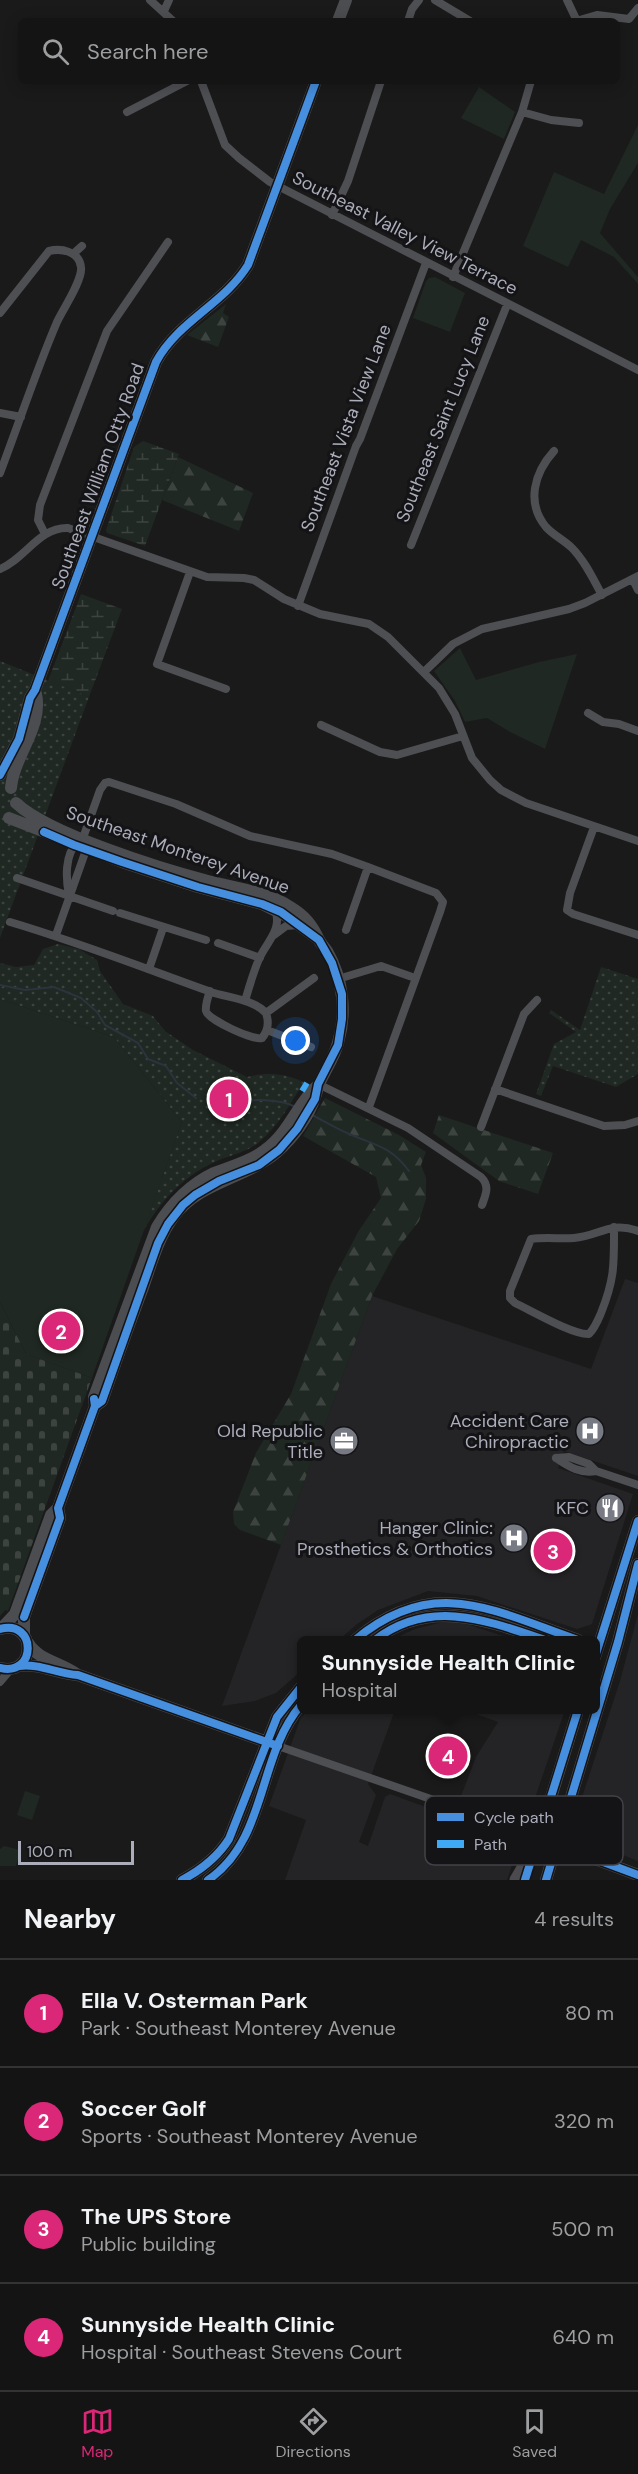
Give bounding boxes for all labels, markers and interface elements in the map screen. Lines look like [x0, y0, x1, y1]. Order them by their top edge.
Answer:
search box [18, 18, 620, 84]
icon: search [39, 35, 72, 68]
text: Search here [87, 37, 208, 66]
street label: Southeast Valley View Terrace [288, 166, 522, 300]
street label: Southeast Saint Lucy Lane [391, 312, 495, 526]
street label: Southeast Vista View Lane [295, 321, 397, 535]
street label: Southeast William Otty Road [46, 360, 150, 592]
street label: Southeast Monterey Avenue [63, 800, 293, 900]
your location [281, 1026, 310, 1055]
pin: 1 [210, 1076, 248, 1122]
pin: 2 [42, 1308, 80, 1354]
place label: Accident Care Chiropractic [450, 1409, 569, 1454]
hospital icon: Accident Care Chiropractic [574, 1415, 606, 1447]
place label: Old Republic Title [217, 1419, 323, 1464]
office icon: Old Republic Title [328, 1425, 360, 1457]
restaurant icon: KFC [594, 1492, 626, 1524]
place label: KFC [556, 1496, 589, 1520]
place label: Hanger Clinic: Prosthetics & Orthotics [297, 1516, 493, 1561]
hospital icon: Hanger Clinic: Prosthetics & Orthotics [498, 1522, 530, 1554]
pin: 3 [534, 1528, 572, 1574]
popup [297, 1636, 600, 1714]
text: Sunnyside Health Clinic [321, 1648, 576, 1677]
text: Hospital [321, 1677, 398, 1703]
pin: 4 [428, 1734, 468, 1778]
legend [425, 1796, 623, 1865]
text: Cycle path [474, 1807, 554, 1828]
text: Path [474, 1834, 507, 1855]
scale bar [18, 1838, 134, 1866]
text: 100 m [27, 1841, 72, 1862]
text: Nearby [24, 1902, 116, 1936]
text: 4 results [534, 1906, 614, 1932]
text: Ella V. Osterman Park [81, 1986, 308, 2015]
text: 1 [40, 2000, 47, 2026]
text: 80 m [565, 2000, 614, 2026]
text: Park · Southeast Monterey Avenue [81, 2015, 396, 2041]
text: Soccer Golf [81, 2094, 206, 2123]
text: 2 [38, 2108, 49, 2134]
text: 320 m [554, 2108, 614, 2134]
text: Sports · Southeast Monterey Avenue [81, 2123, 418, 2149]
text: The UPS Store [81, 2202, 231, 2231]
text: 3 [37, 2216, 50, 2242]
text: 500 m [551, 2216, 614, 2242]
text: Public building [81, 2231, 216, 2257]
text: Sunnyside Health Clinic [81, 2310, 335, 2339]
text: 4 [37, 2324, 50, 2350]
text: 640 m [552, 2324, 614, 2350]
text: Hospital · Southeast Stevens Court [81, 2339, 402, 2365]
tab: Map [81, 2405, 114, 2462]
tab: Directions [275, 2405, 351, 2462]
tab: Saved [512, 2405, 557, 2462]

